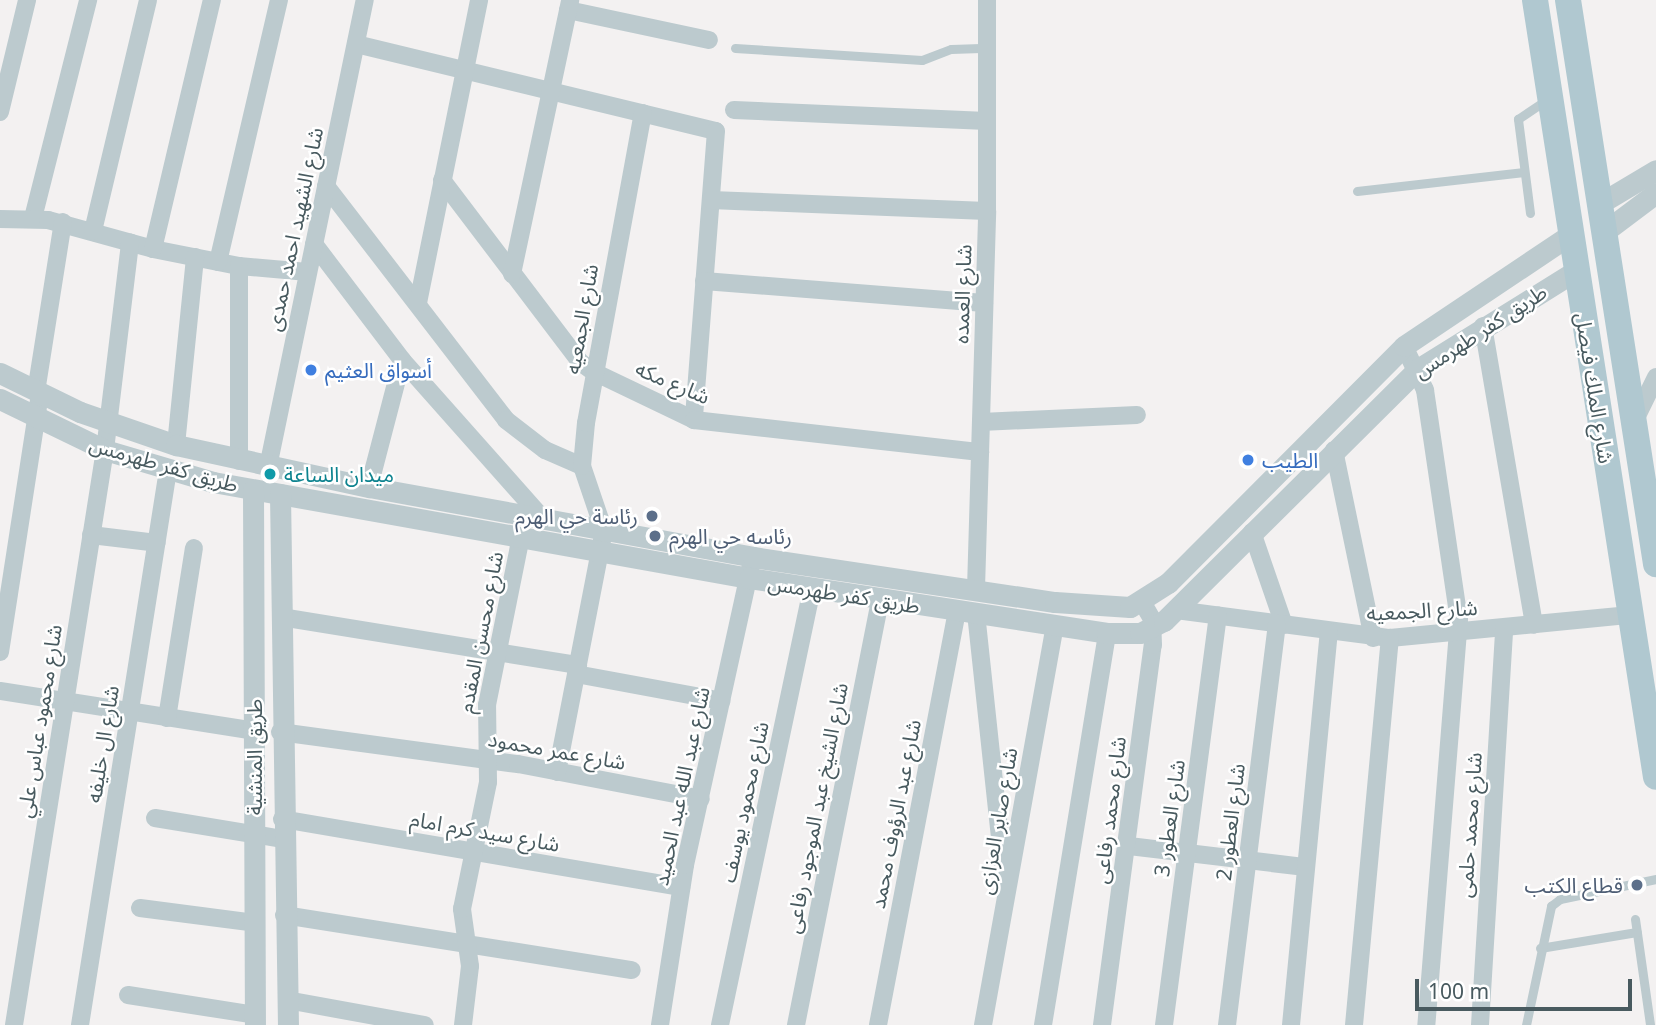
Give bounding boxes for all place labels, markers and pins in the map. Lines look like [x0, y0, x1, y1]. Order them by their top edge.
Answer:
place label: أسواق العثيم [325, 357, 432, 383]
marker: أسواق العثيم [303, 362, 319, 378]
place label: الطيب [1262, 447, 1318, 473]
marker: الطيب [1240, 452, 1256, 468]
place label: ميدان الساعة [284, 461, 394, 487]
marker: ميدان الساعة [262, 466, 278, 482]
place label: رئاسة حي الهرم [515, 503, 638, 529]
marker: رئاسة حي الهرم [644, 508, 660, 524]
place label: رئاسه حي الهرم [669, 523, 792, 549]
marker: رئاسه حي الهرم [647, 528, 663, 544]
place label: قطاع الكتب [1525, 872, 1623, 898]
marker: قطاع الكتب [1629, 877, 1645, 893]

